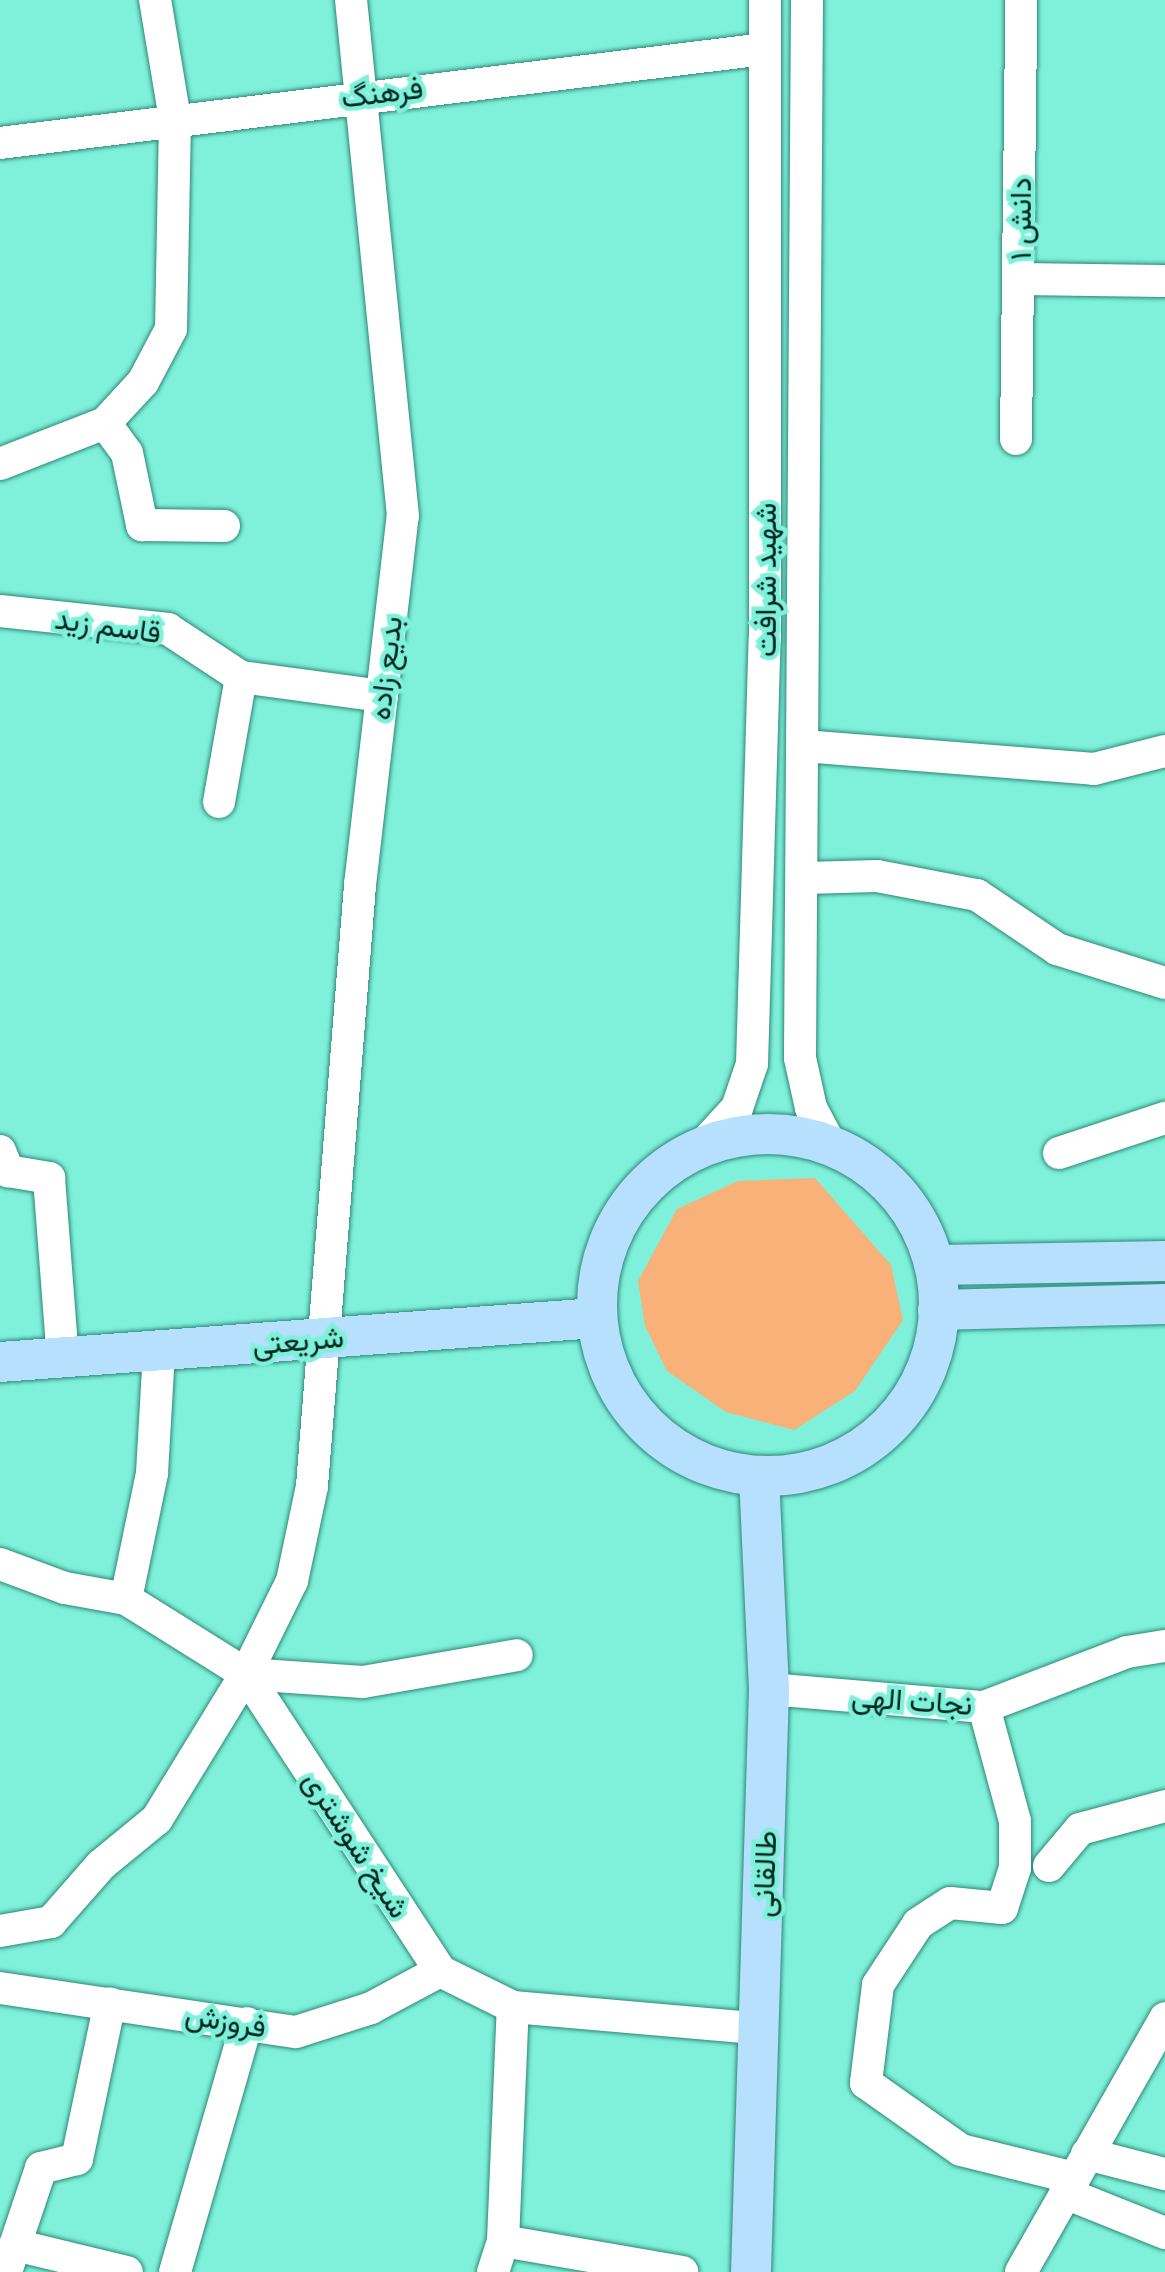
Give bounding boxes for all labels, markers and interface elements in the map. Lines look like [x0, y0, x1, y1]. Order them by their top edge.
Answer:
street label: فرهنگ [339, 69, 425, 115]
street label: دانش ۱ [1002, 178, 1038, 260]
street label: شهید شرافت [747, 503, 783, 657]
street label: قاسم زید [53, 600, 163, 650]
street label: بدیع زاده [361, 614, 409, 722]
street label: شریعتی [251, 1318, 345, 1362]
street label: نجات الهی [850, 1678, 974, 1722]
street label: شیخ شوشتری [296, 1764, 418, 1924]
street label: طالقانی [744, 1830, 784, 1918]
street label: فروزش [183, 1995, 269, 2045]

